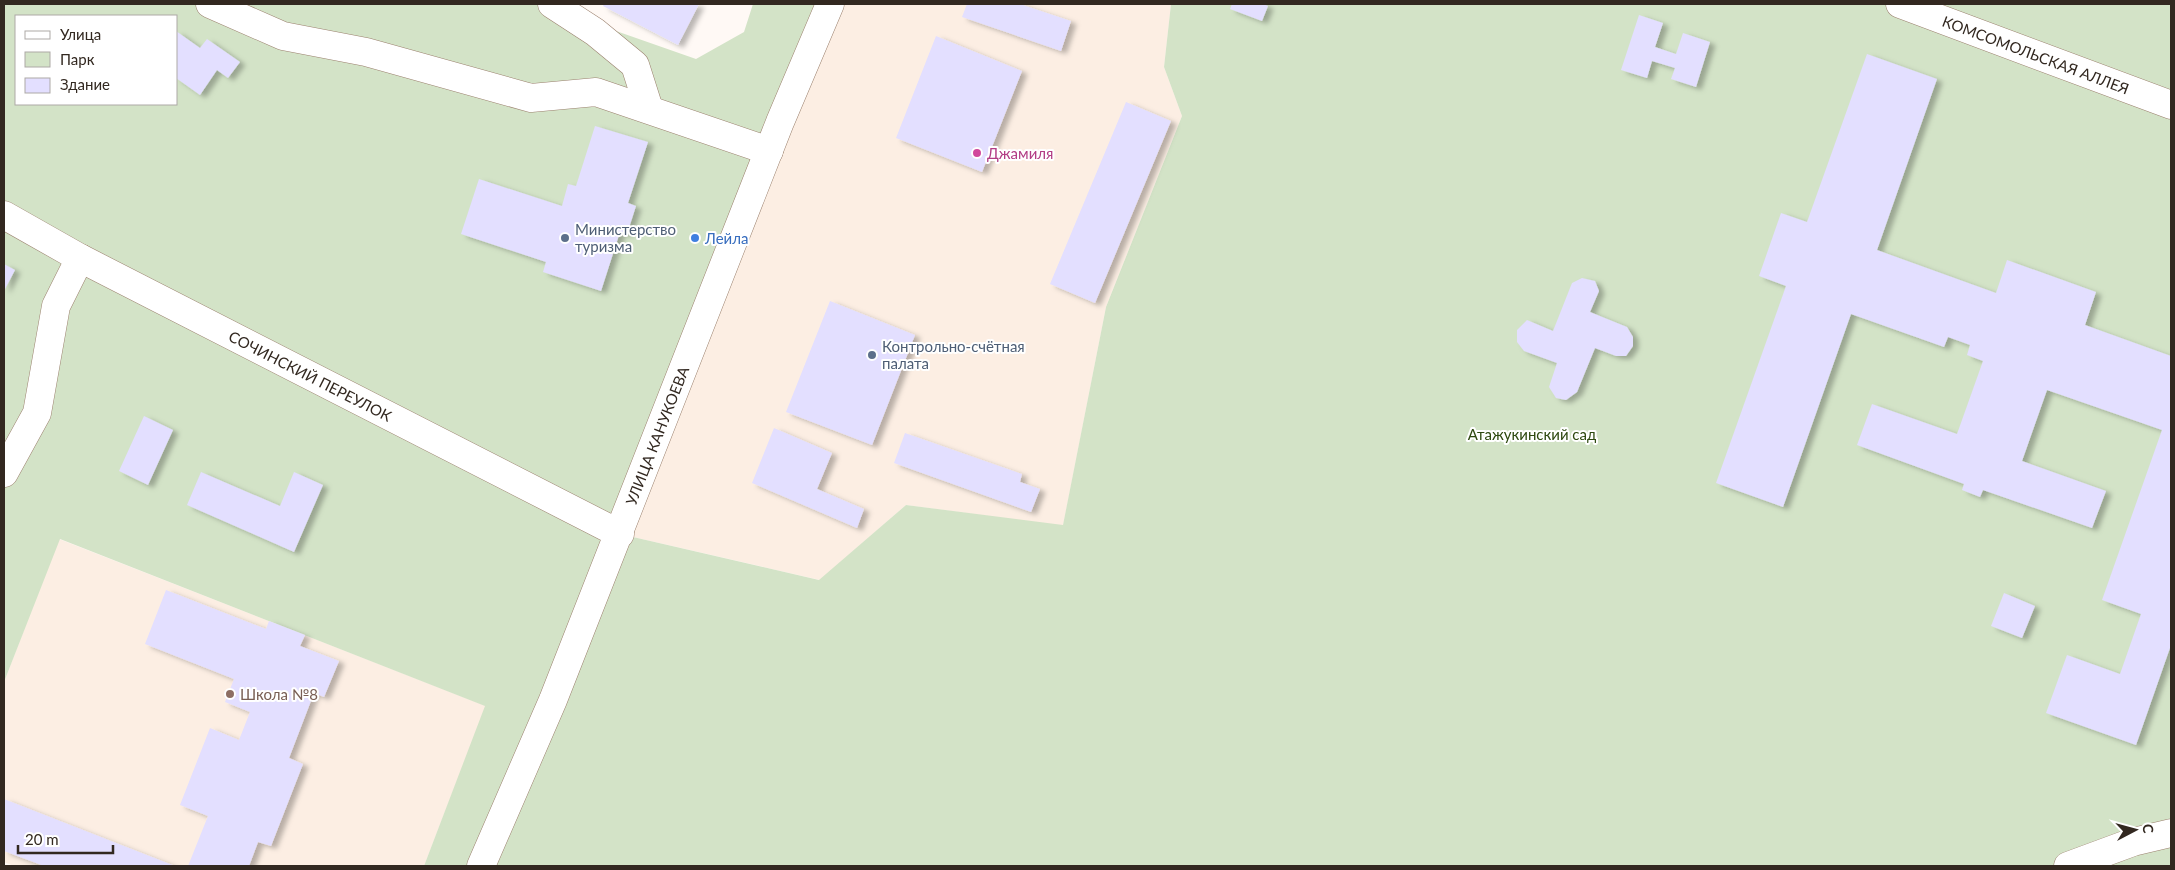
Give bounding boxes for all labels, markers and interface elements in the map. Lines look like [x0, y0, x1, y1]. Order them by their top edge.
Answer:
street label: КОМСОМОЛЬСКАЯ АЛЛЕЯ [1940, 12, 2132, 98]
legend [15, 15, 178, 105]
text: Улица [60, 25, 101, 43]
text: Парк [60, 50, 95, 68]
text: Здание [60, 75, 110, 93]
place label: Джамиля [987, 144, 1053, 162]
marker: Джамиля [971, 147, 983, 159]
place label: Министерство туризма [575, 220, 676, 255]
place label: Лейла [704, 229, 748, 247]
marker: Министерство туризма [559, 232, 571, 244]
marker: Лейла [689, 232, 701, 244]
street label: СОЧИНСКИЙ ПЕРЕУЛОК [226, 327, 395, 425]
place label: Контрольно-счётная палата [882, 337, 1025, 372]
marker: Контрольно-счётная палата [866, 349, 878, 361]
street label: УЛИЦА КАНУКОЕВА [621, 363, 692, 508]
park label: Атажукинский сад [1468, 425, 1596, 443]
place label: Школа №8 [240, 685, 318, 703]
marker: Школа №8 [224, 688, 236, 700]
north arrow [2110, 805, 2160, 855]
scale bar [18, 822, 112, 854]
text: С [2139, 823, 2157, 835]
text: 20 m [25, 830, 59, 848]

